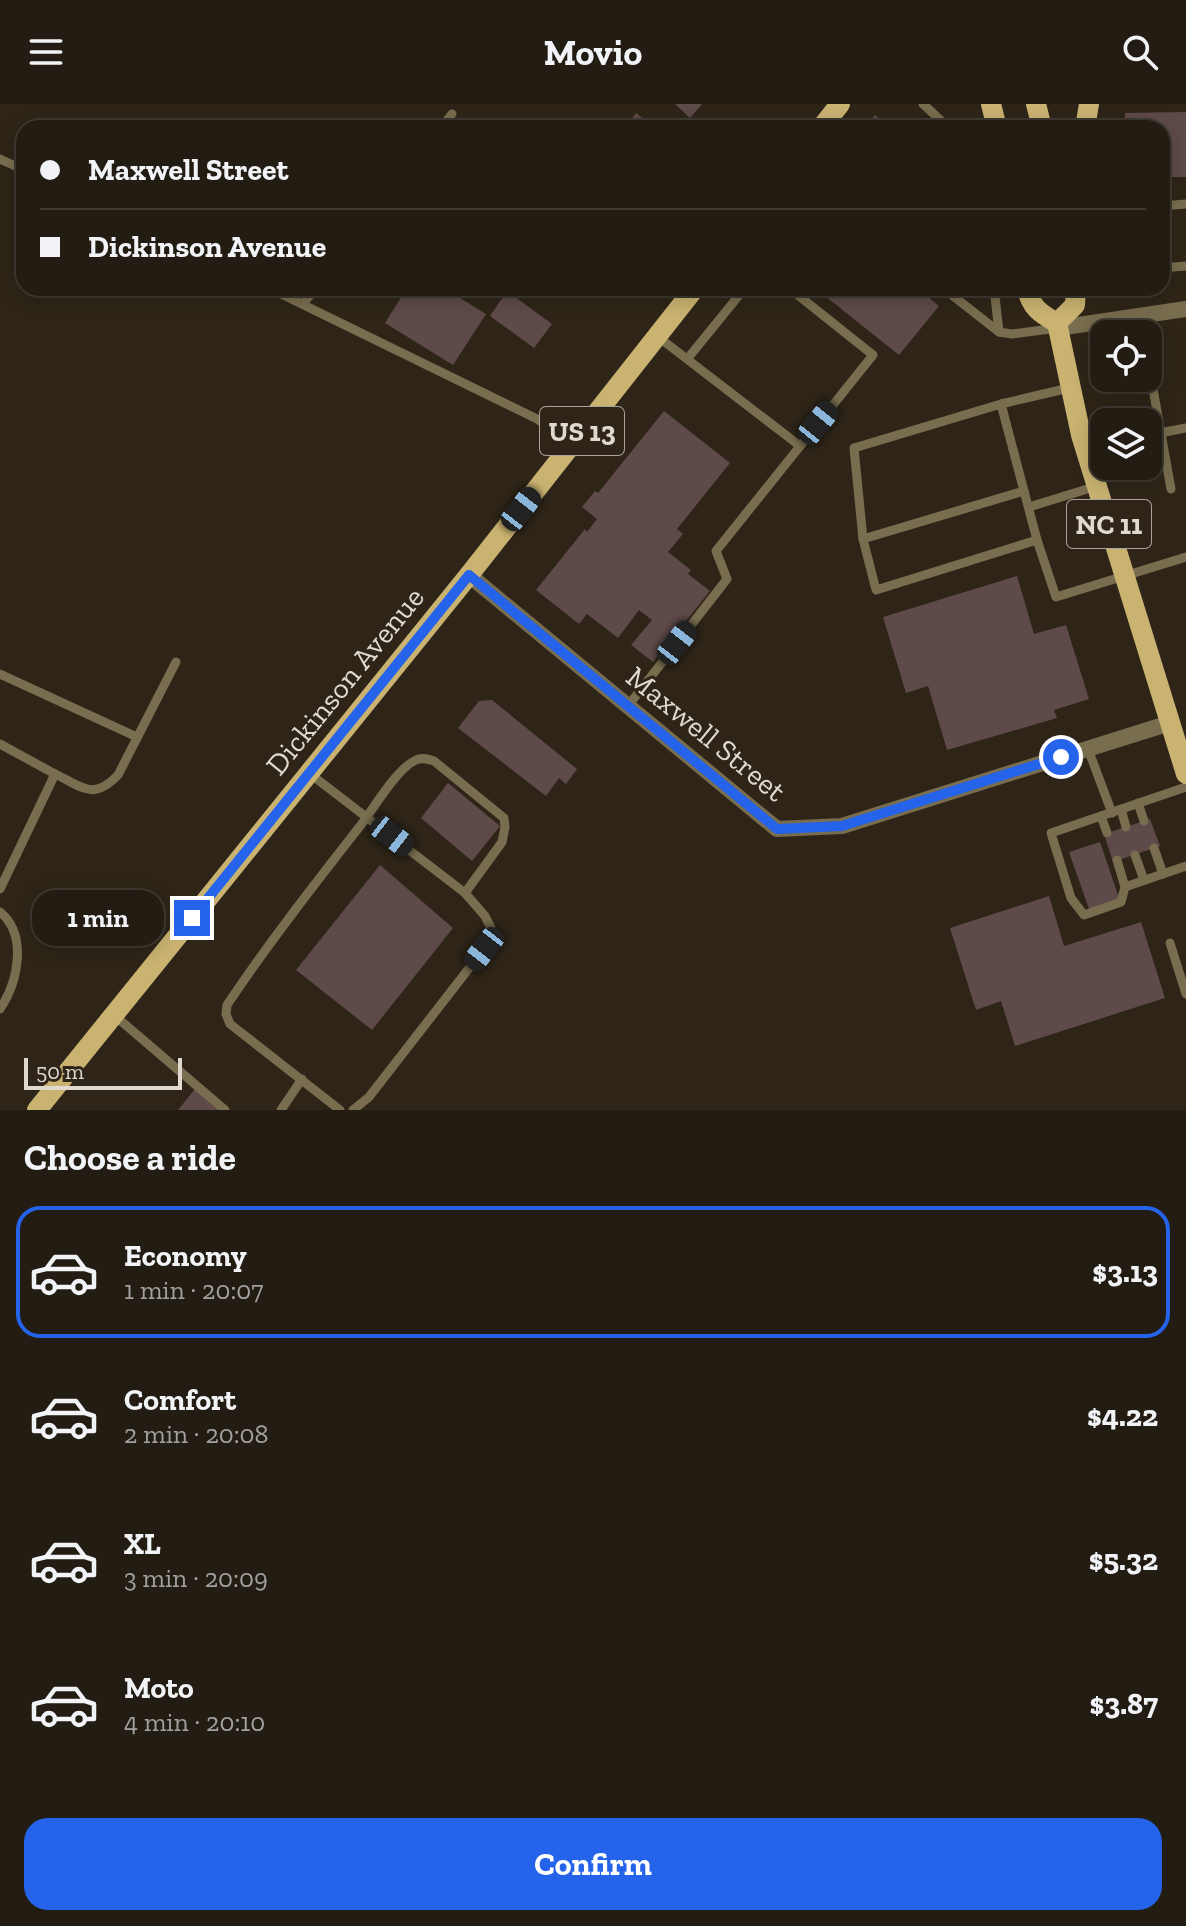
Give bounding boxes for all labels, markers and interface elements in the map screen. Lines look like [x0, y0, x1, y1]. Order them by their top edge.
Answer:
icon: menu [24, 30, 68, 74]
icon: search [1118, 30, 1162, 74]
text: Movio [544, 31, 642, 74]
text: Maxwell Street [88, 152, 288, 188]
text: Dickinson Avenue [88, 229, 326, 265]
map controls [1090, 320, 1162, 480]
button: locate [1090, 320, 1162, 392]
car [794, 397, 842, 449]
road number: US 13 [540, 407, 624, 455]
button: layers [1090, 408, 1162, 480]
car [497, 483, 545, 535]
road number: NC 11 [1067, 500, 1151, 548]
street label: Dickinson Avenue [258, 580, 432, 782]
car [653, 617, 701, 669]
street label: Maxwell Street [619, 659, 793, 809]
route start [1043, 739, 1079, 775]
car [366, 812, 418, 860]
callout: 1 min [32, 890, 164, 946]
route end [174, 900, 210, 936]
text: 1 min [67, 902, 129, 934]
car [460, 923, 508, 975]
scale bar [24, 1054, 182, 1090]
text: 50 m [36, 1058, 84, 1085]
text: Choose a ride [24, 1136, 236, 1179]
icon: car [28, 1236, 100, 1308]
text: Economy [124, 1238, 247, 1274]
text: $3.13 [1092, 1254, 1158, 1290]
text: 1 min · 20:07 [124, 1274, 263, 1306]
icon: car [28, 1380, 100, 1452]
text: Comfort [124, 1382, 236, 1418]
text: $4.22 [1087, 1398, 1158, 1434]
text: 2 min · 20:08 [124, 1418, 269, 1450]
icon: car [28, 1524, 100, 1596]
text: XL [124, 1526, 161, 1562]
text: $5.32 [1089, 1542, 1158, 1578]
text: 3 min · 20:09 [124, 1562, 268, 1594]
icon: car [28, 1668, 100, 1740]
text: Moto [124, 1670, 194, 1706]
text: $3.87 [1089, 1686, 1158, 1722]
text: 4 min · 20:10 [124, 1706, 265, 1738]
button: Confirm [24, 1818, 1162, 1910]

